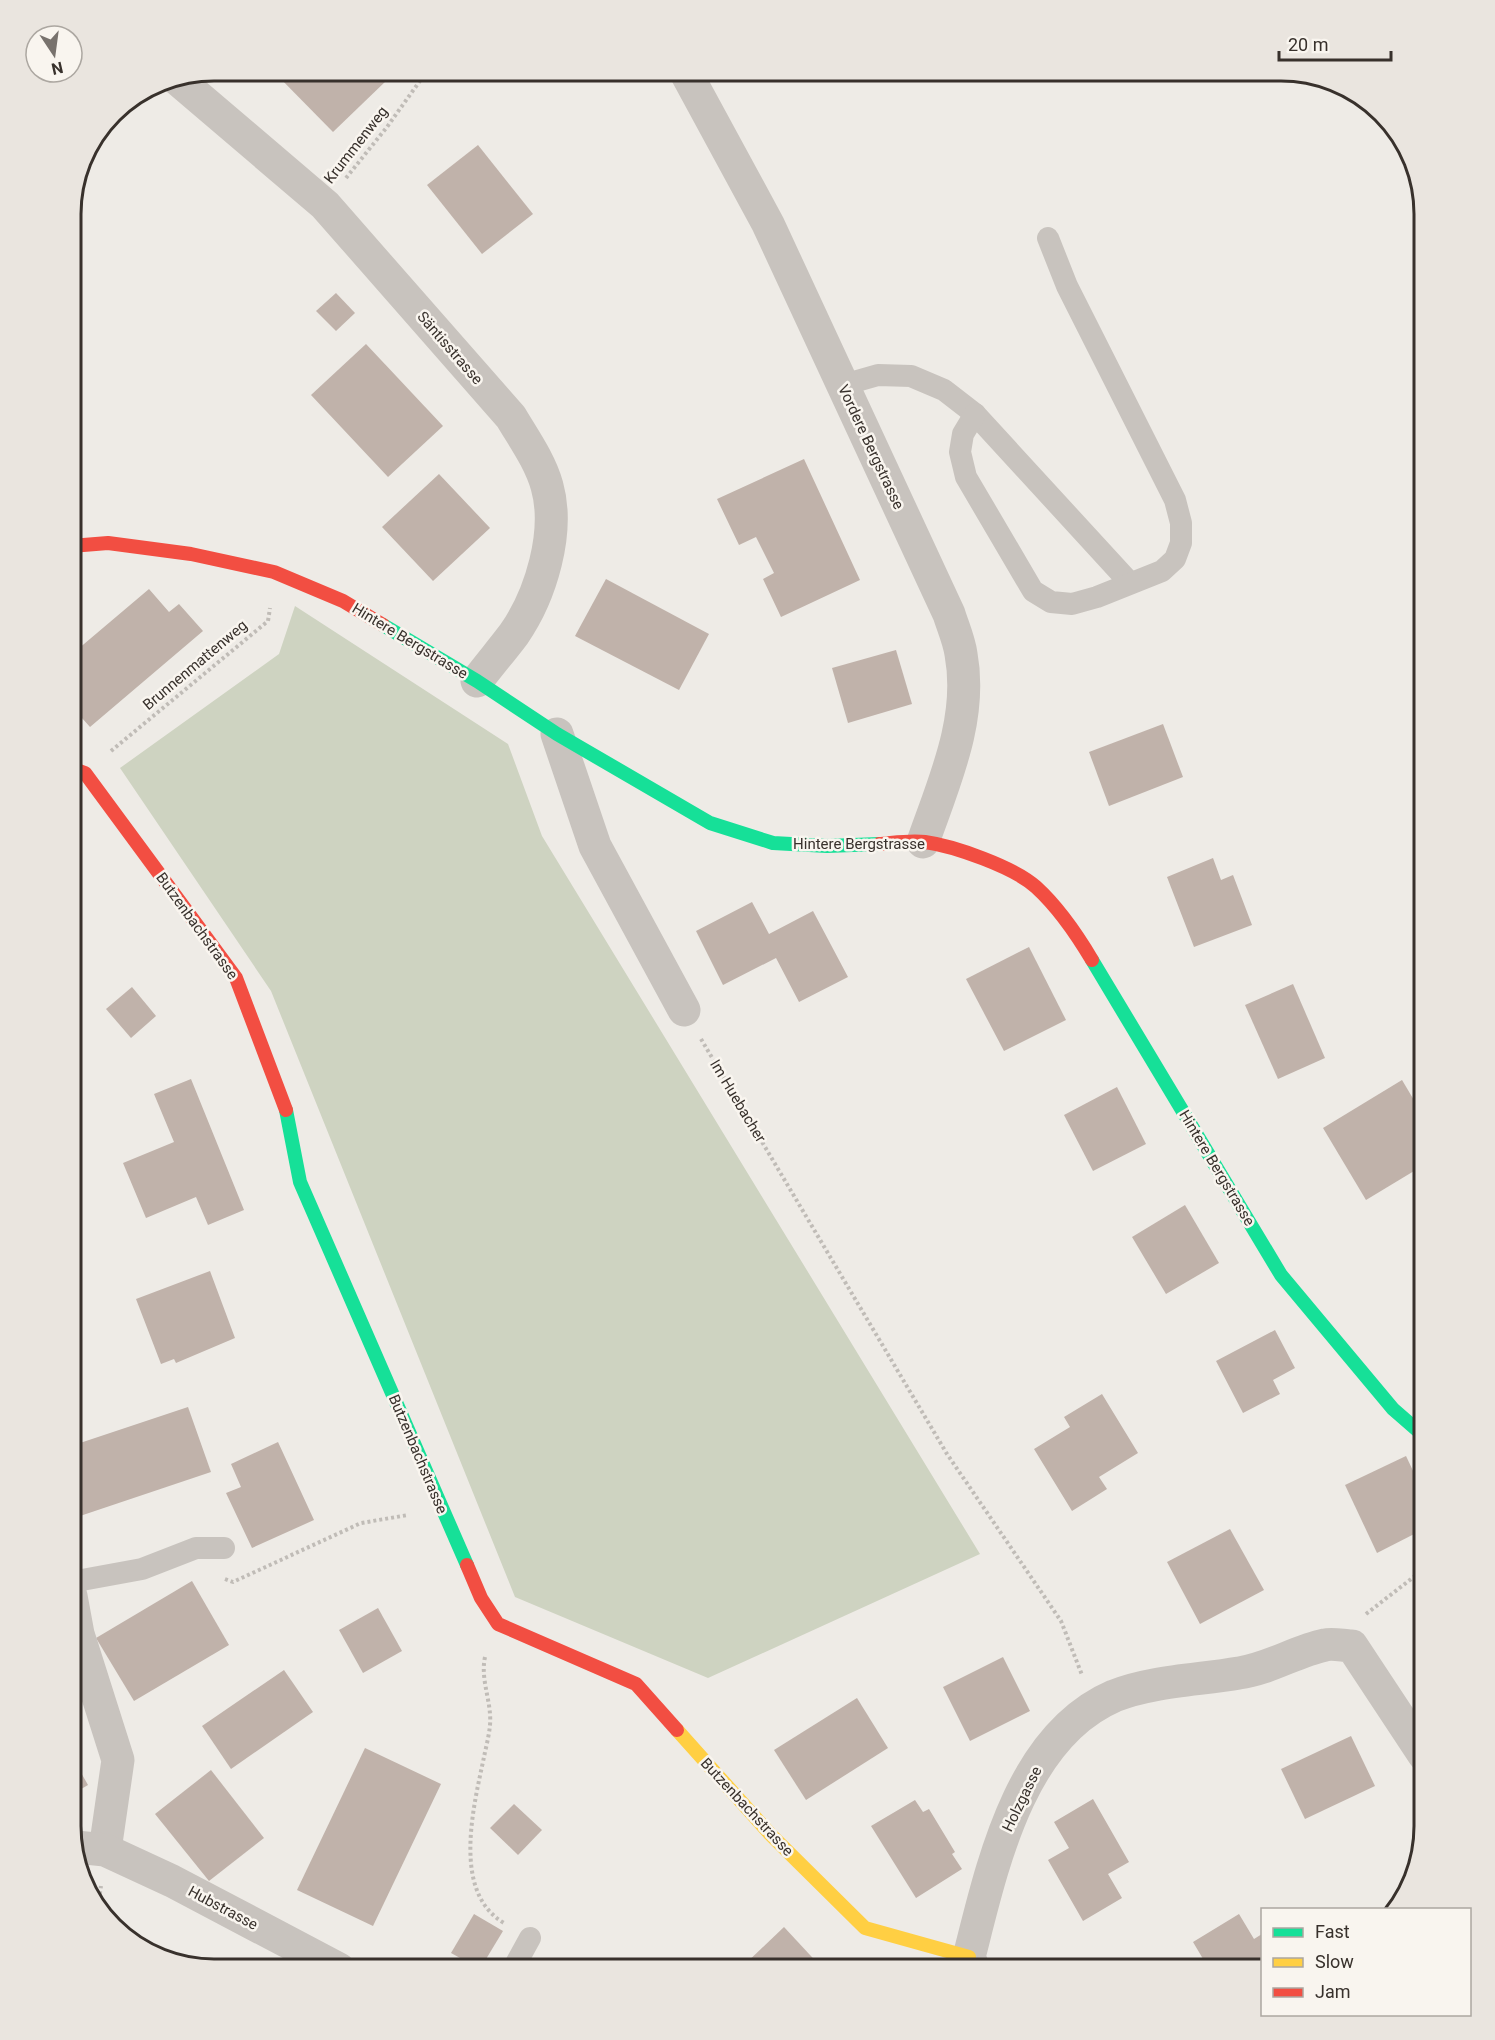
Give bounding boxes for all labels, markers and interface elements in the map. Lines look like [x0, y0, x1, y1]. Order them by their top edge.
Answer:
north arrow [24, 24, 84, 84]
scale bar [1279, 24, 1392, 62]
text: 20 m [1288, 34, 1328, 55]
text: N [50, 58, 65, 79]
street label: Krummenweg [320, 103, 392, 187]
street label: Säntisstrasse [413, 308, 487, 388]
street label: Vordere Bergstrasse [834, 382, 908, 512]
street label: Hintere Bergstrasse [349, 599, 471, 683]
street label: Brunnenmattenweg [139, 616, 251, 714]
street label: Hintere Bergstrasse [793, 835, 925, 853]
street label: Butzenbachstrasse [152, 869, 242, 983]
street label: Im Huebacher [706, 1056, 770, 1146]
street label: Hintere Bergstrasse [1175, 1107, 1259, 1229]
street label: Butzenbachstrasse [385, 1392, 451, 1516]
street label: Butzenbachstrasse [697, 1754, 797, 1860]
street label: Holzgasse [999, 1763, 1046, 1835]
street label: Hubstrasse [185, 1882, 261, 1934]
legend [1261, 1908, 1471, 2016]
text: Fast [1315, 1921, 1350, 1942]
text: Slow [1315, 1951, 1354, 1972]
text: Jam [1315, 1981, 1351, 2002]

